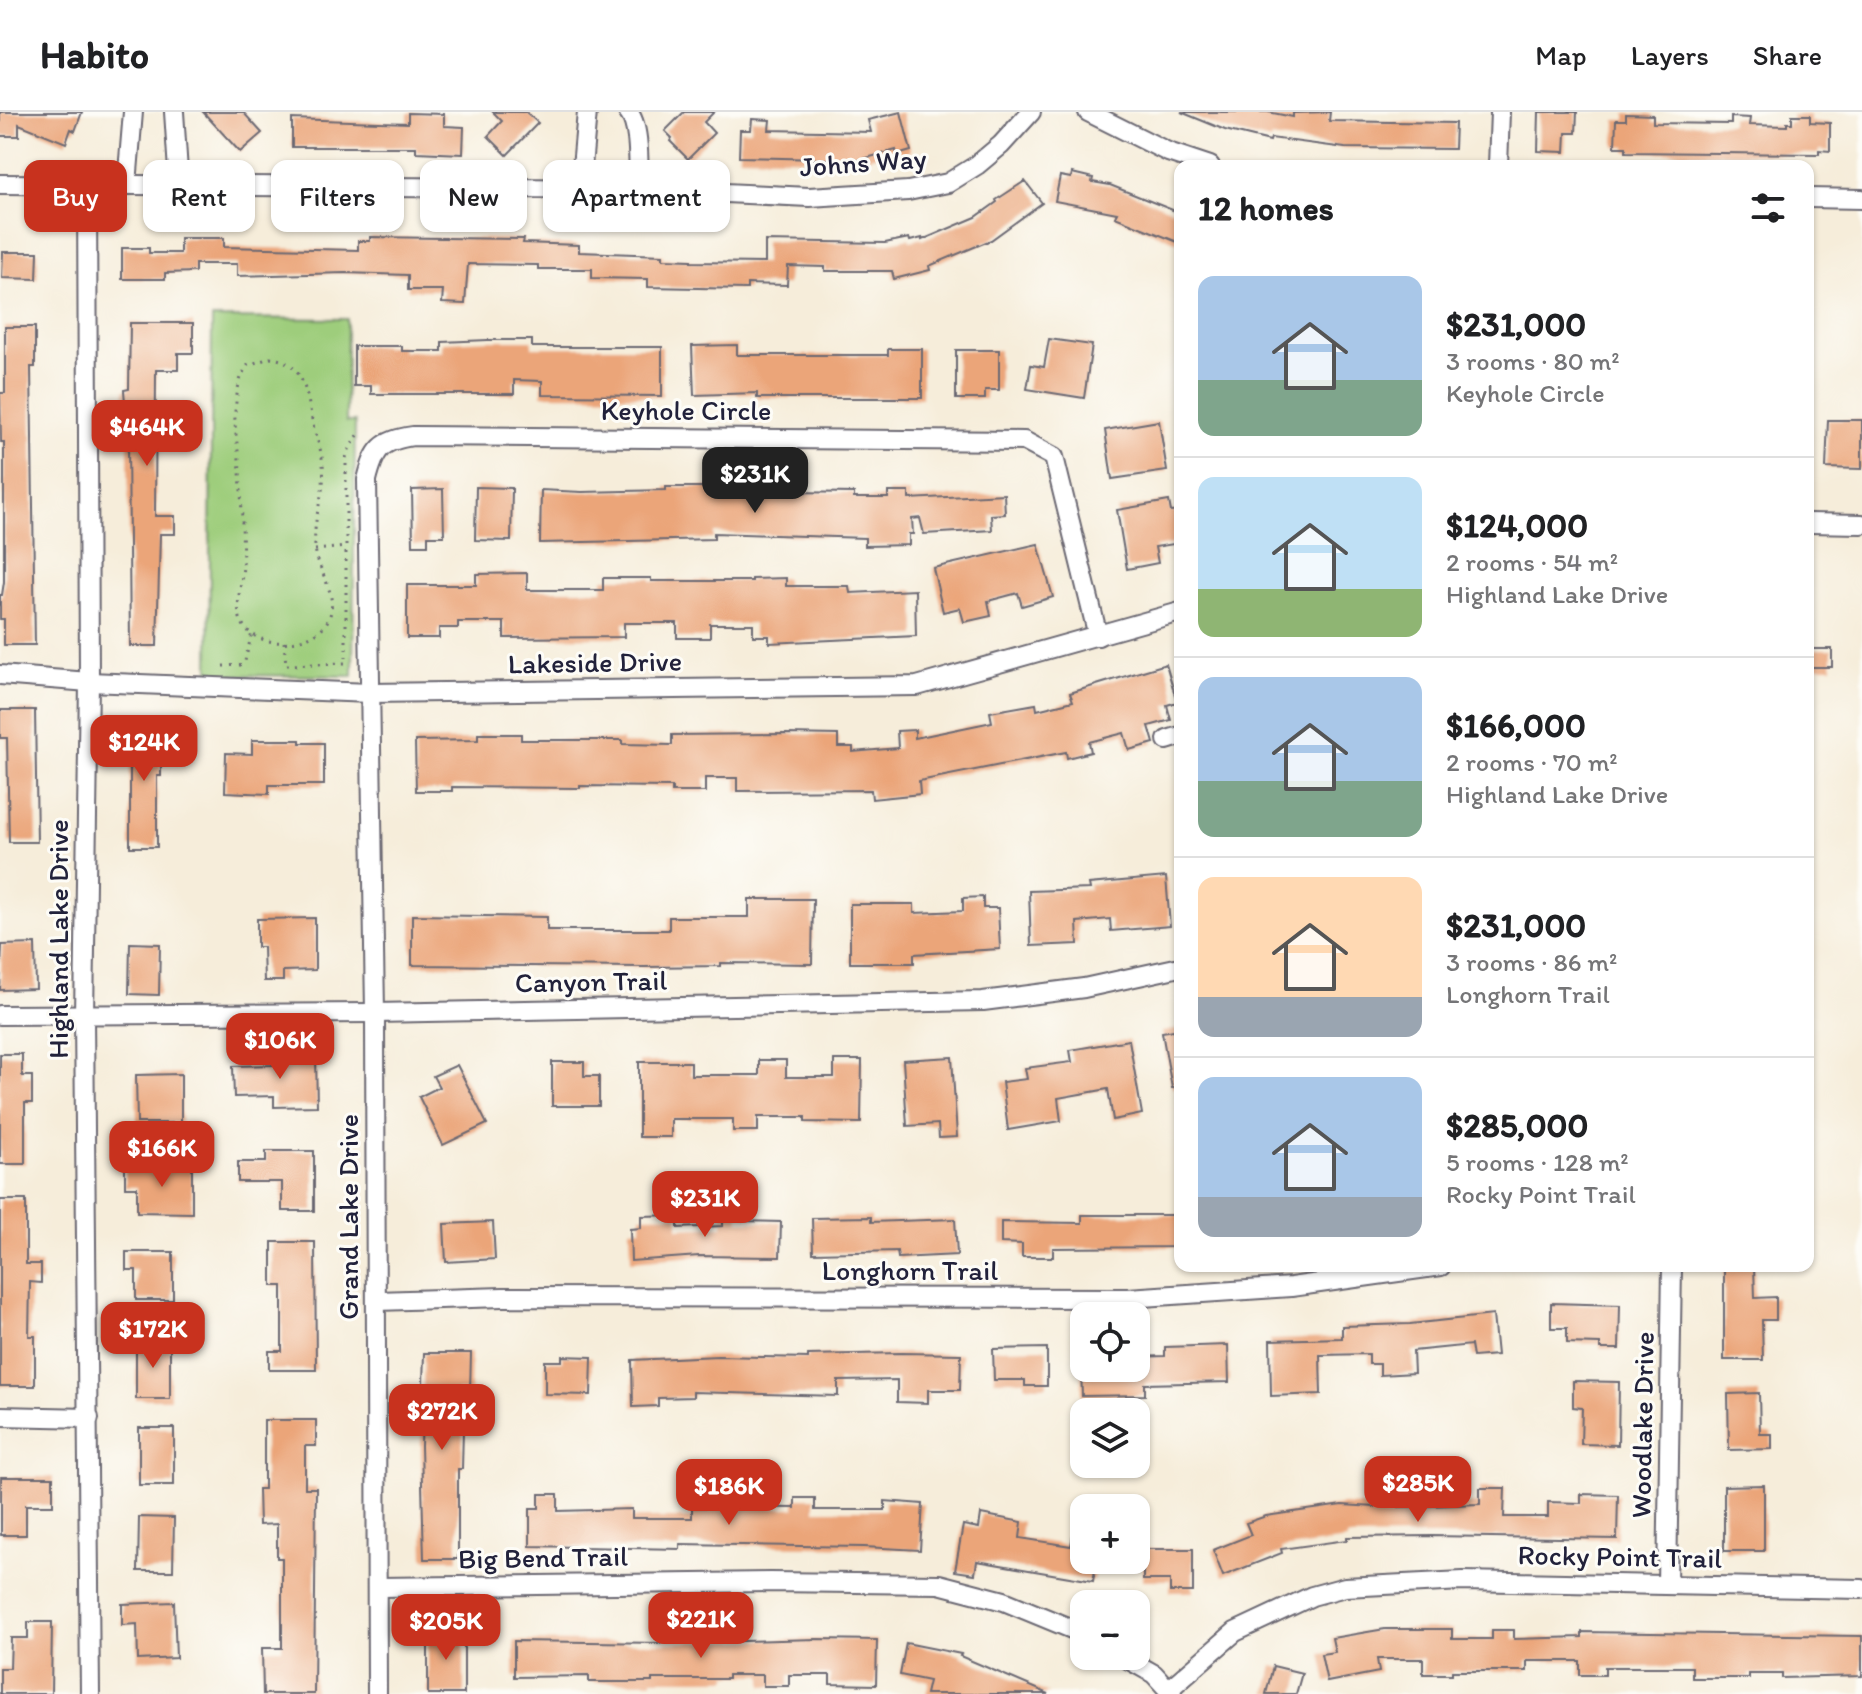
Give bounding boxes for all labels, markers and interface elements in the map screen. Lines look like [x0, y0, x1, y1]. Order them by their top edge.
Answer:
text: Habito [40, 32, 149, 78]
text: Map [1535, 38, 1587, 72]
text: Layers [1631, 38, 1709, 72]
text: Share [1753, 38, 1822, 72]
street label: Johns Way [798, 141, 928, 183]
chip: Buy [24, 160, 127, 232]
chip: Rent [143, 160, 255, 232]
chip: Filters [271, 160, 404, 232]
chip: New [420, 160, 527, 232]
chip: Apartment [543, 160, 730, 232]
icon: filters [1746, 186, 1790, 230]
text: 12 homes [1198, 188, 1334, 229]
text: $231,000 [1446, 304, 1586, 345]
icon: home [1262, 308, 1358, 404]
text: 3 rooms · 80 m² [1446, 345, 1620, 377]
text: Keyhole Circle [1446, 377, 1605, 409]
street label: Keyhole Circle [601, 393, 771, 427]
pin: $464K [91, 400, 203, 468]
text: $464K [110, 410, 184, 442]
pin: $231K [699, 447, 811, 515]
text: $231K [720, 457, 790, 489]
text: $124,000 [1446, 505, 1588, 546]
icon: home [1262, 509, 1358, 605]
text: 2 rooms · 54 m² [1446, 546, 1618, 578]
text: Highland Lake Drive [1446, 578, 1668, 610]
street label: Lakeside Drive [508, 643, 682, 681]
text: $166,000 [1446, 705, 1586, 746]
icon: home [1262, 709, 1358, 805]
pin: $124K [88, 715, 200, 783]
text: $124K [108, 725, 180, 757]
text: 2 rooms · 70 m² [1446, 746, 1618, 778]
text: Highland Lake Drive [1446, 778, 1668, 810]
street label: Highland Lake Drive [41, 819, 75, 1059]
text: $231,000 [1446, 905, 1586, 946]
icon: home [1262, 909, 1358, 1005]
text: 3 rooms · 86 m² [1446, 946, 1617, 978]
street label: Canyon Trail [515, 963, 668, 999]
text: Longhorn Trail [1446, 978, 1610, 1010]
pin: $106K [224, 1013, 336, 1081]
text: $106K [244, 1023, 316, 1055]
text: $285,000 [1446, 1105, 1589, 1146]
icon: home [1262, 1109, 1358, 1205]
street label: Grand Lake Drive [331, 1114, 365, 1320]
pin: $166K [106, 1121, 218, 1189]
text: $166K [127, 1131, 197, 1163]
text: 5 rooms · 128 m² [1446, 1146, 1629, 1178]
pin: $231K [649, 1171, 761, 1239]
text: Rocky Point Trail [1446, 1178, 1636, 1210]
text: $231K [670, 1181, 740, 1213]
street label: Longhorn Trail [822, 1253, 998, 1287]
pin: $172K [97, 1302, 209, 1370]
map controls [1070, 1302, 1150, 1670]
button: locate [1070, 1302, 1150, 1382]
text: $172K [119, 1312, 187, 1344]
street label: Woodlake Drive [1623, 1331, 1661, 1519]
pin: $272K [386, 1384, 498, 1452]
text: $272K [407, 1394, 477, 1426]
button: layers [1070, 1398, 1150, 1478]
pin: $285K [1362, 1456, 1474, 1524]
pin: $186K [673, 1459, 785, 1527]
text: $285K [1382, 1466, 1454, 1498]
text: $186K [694, 1469, 764, 1501]
button: + [1070, 1494, 1150, 1574]
street label: Rocky Point Trail [1517, 1537, 1723, 1575]
street label: Big Bend Trail [458, 1539, 628, 1575]
button: − [1070, 1590, 1150, 1670]
pin: $221K [645, 1592, 757, 1660]
pin: $205K [390, 1594, 502, 1662]
text: $221K [666, 1602, 736, 1634]
text: $205K [409, 1604, 483, 1636]

